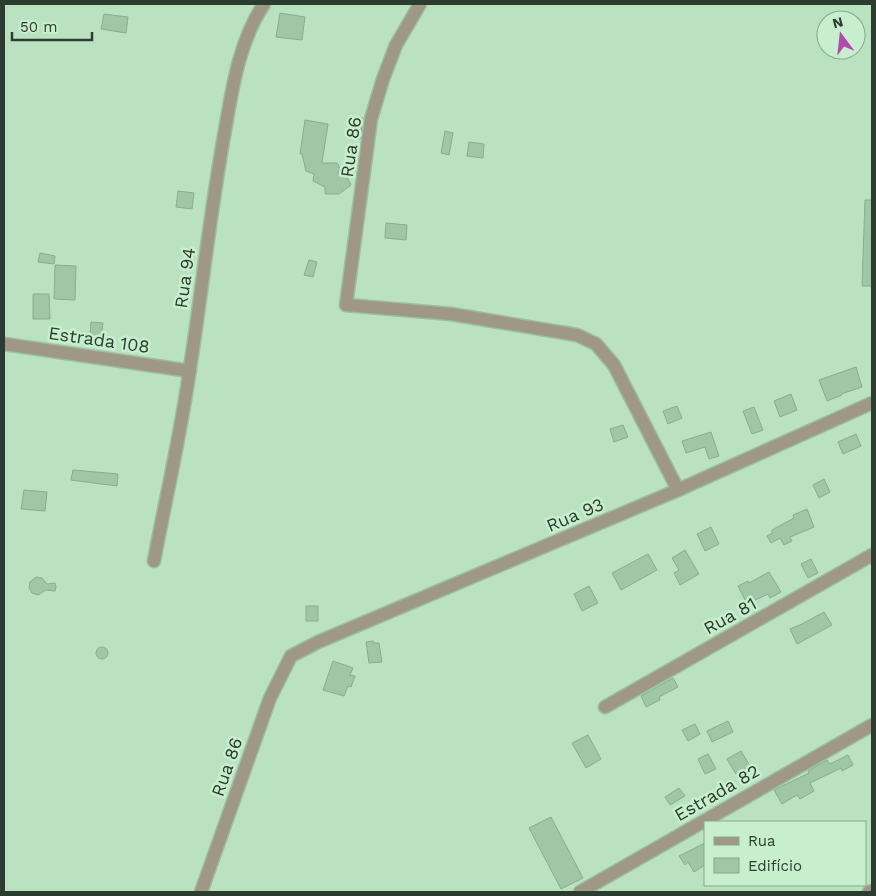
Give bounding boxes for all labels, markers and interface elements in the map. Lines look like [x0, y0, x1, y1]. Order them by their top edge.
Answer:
scale bar [12, 10, 92, 42]
north arrow [816, 10, 866, 60]
text: N [831, 13, 845, 32]
text: 50 m [20, 18, 57, 36]
street label: Rua 86 [336, 115, 365, 179]
street label: Rua 94 [170, 246, 199, 310]
street label: Estrada 108 [47, 322, 151, 357]
street label: Rua 93 [543, 493, 607, 536]
street label: Rua 81 [700, 593, 760, 639]
street label: Rua 86 [207, 735, 246, 799]
street label: Estrada 82 [671, 760, 763, 825]
legend [704, 821, 866, 886]
text: Rua [748, 832, 776, 850]
text: Edifício [748, 857, 802, 875]

